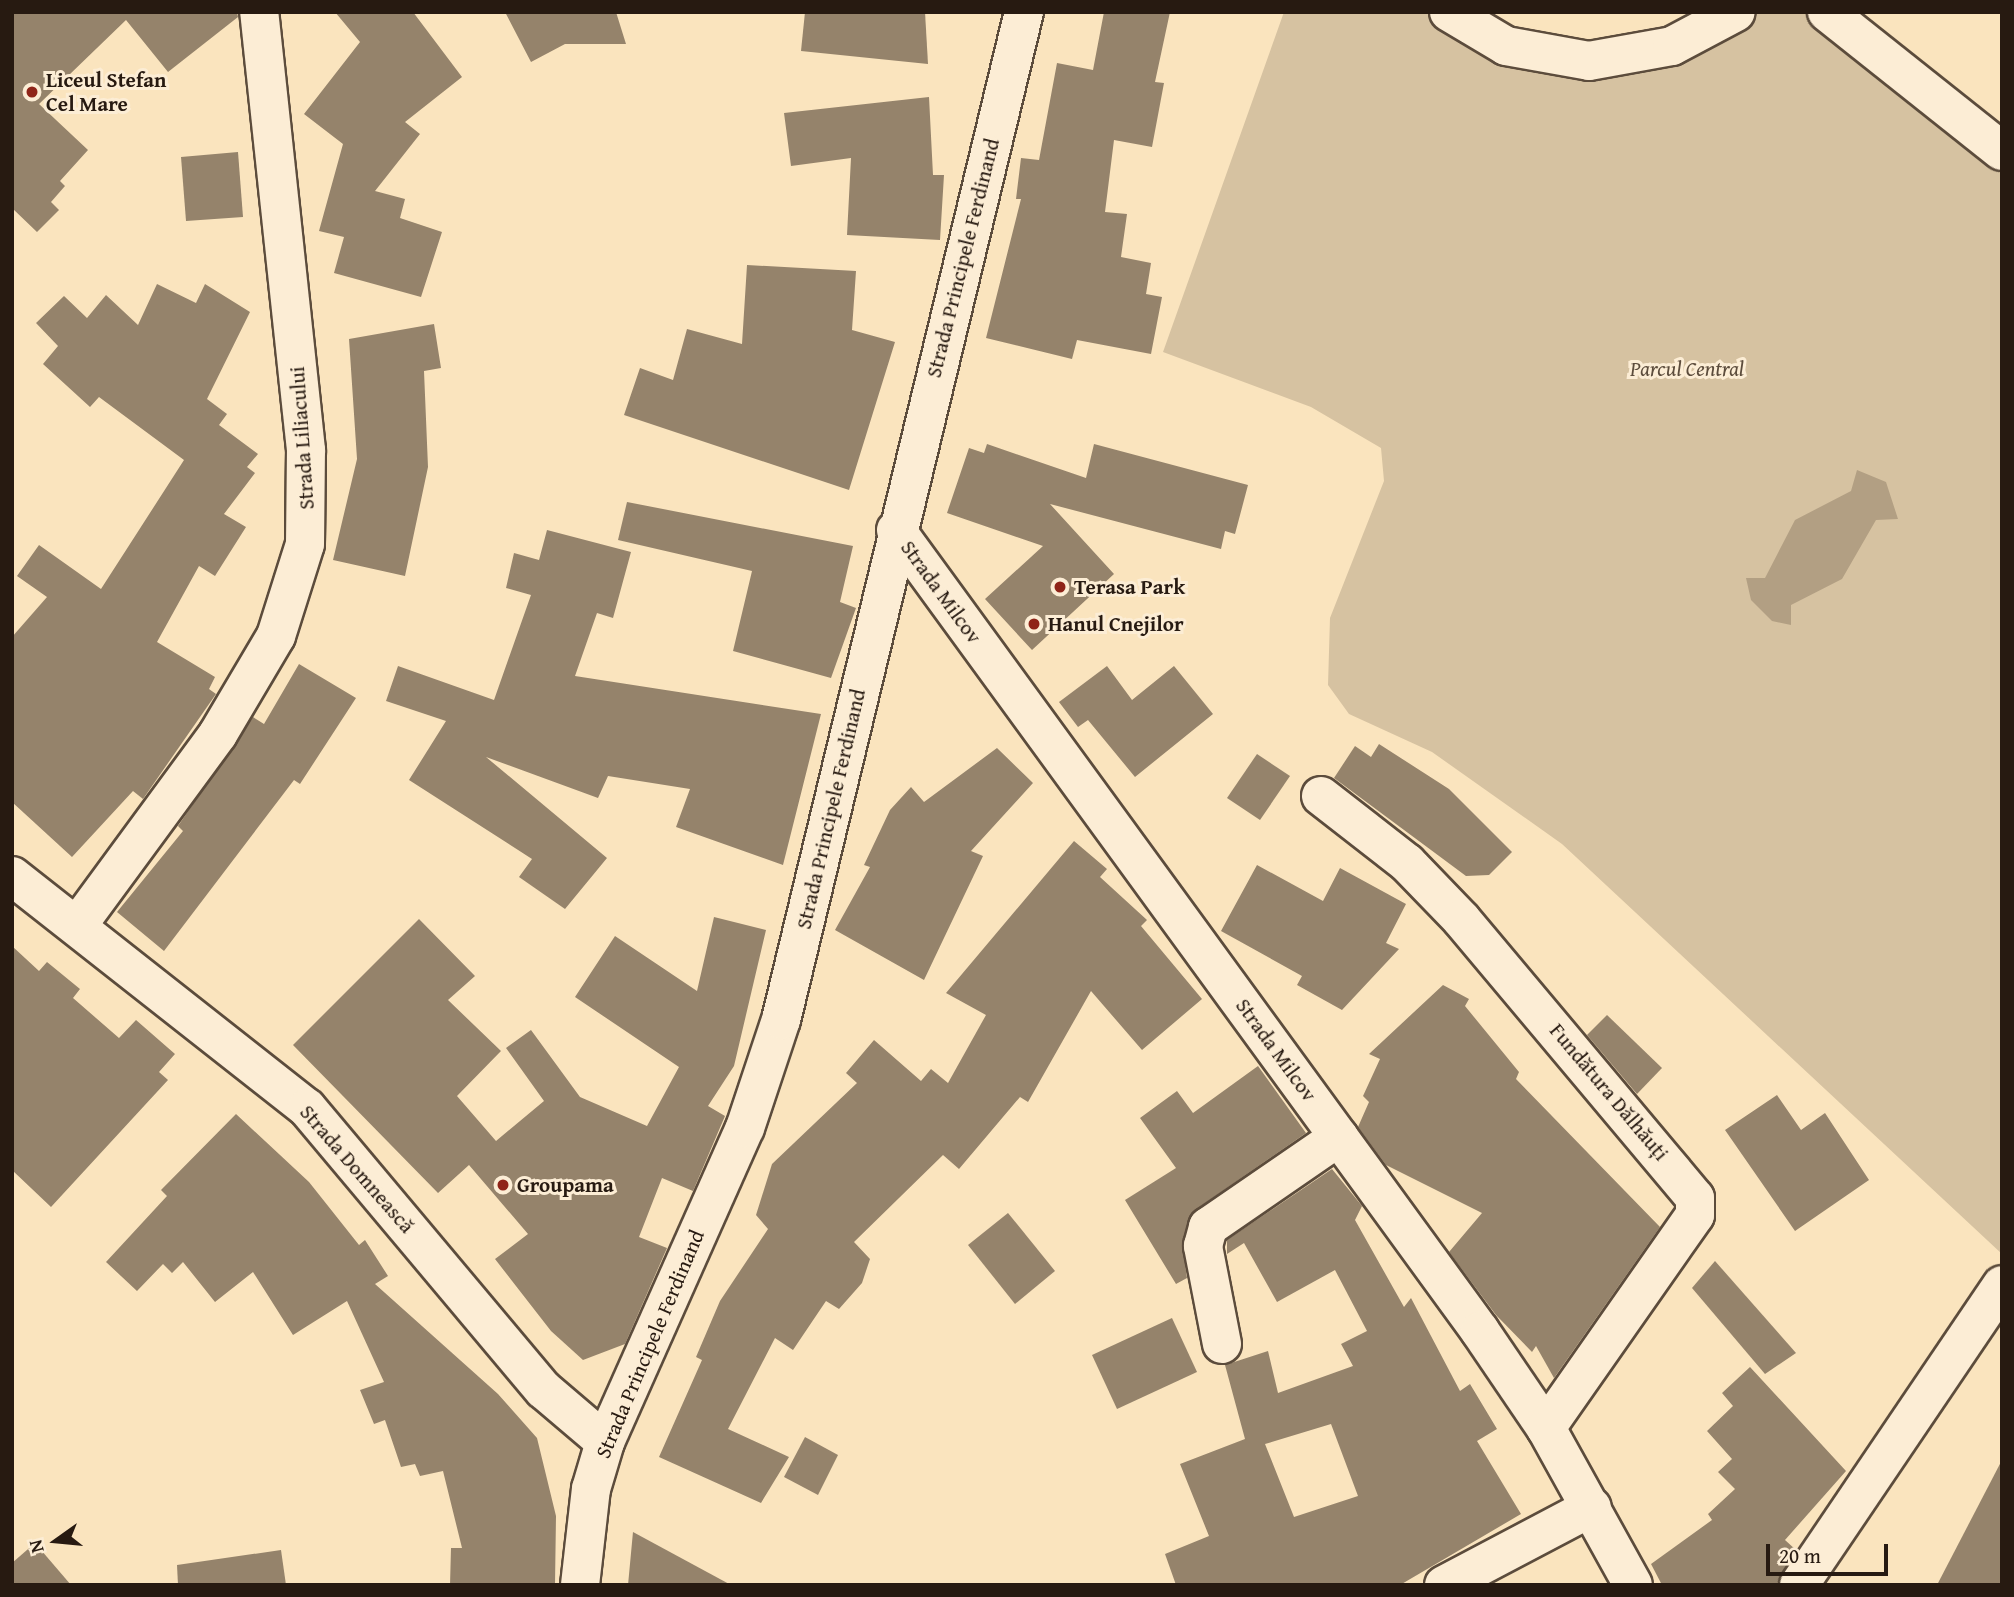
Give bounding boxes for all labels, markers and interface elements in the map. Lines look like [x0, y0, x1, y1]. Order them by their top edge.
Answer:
place label: Liceul Stefan Cel Mare [46, 67, 166, 117]
marker: Liceul Stefan Cel Mare [24, 84, 40, 100]
street label: Strada Principele Ferdinand [921, 136, 1005, 380]
park label: Parcul Central [1630, 356, 1744, 382]
street label: Strada Liliacului [284, 366, 320, 510]
street label: Strada Milcov [895, 536, 987, 648]
place label: Terasa Park [1074, 574, 1185, 600]
marker: Terasa Park [1052, 579, 1068, 595]
place label: Hanul Cnejilor [1048, 611, 1184, 637]
marker: Hanul Cnejilor [1026, 616, 1042, 632]
street label: Strada Principele Ferdinand [791, 686, 871, 932]
street label: Strada Milcov [1230, 994, 1322, 1106]
street label: Fundătura Dălhăuți [1544, 1018, 1674, 1166]
street label: Strada Domnească [294, 1100, 420, 1238]
place label: Groupama [517, 1172, 614, 1198]
marker: Groupama [495, 1177, 511, 1193]
street label: Strada Principele Ferdinand [590, 1226, 710, 1462]
north arrow [21, 1506, 91, 1576]
scale bar [1769, 1530, 1892, 1574]
text: N [21, 1537, 51, 1556]
text: 20 m [1779, 1540, 1821, 1571]

